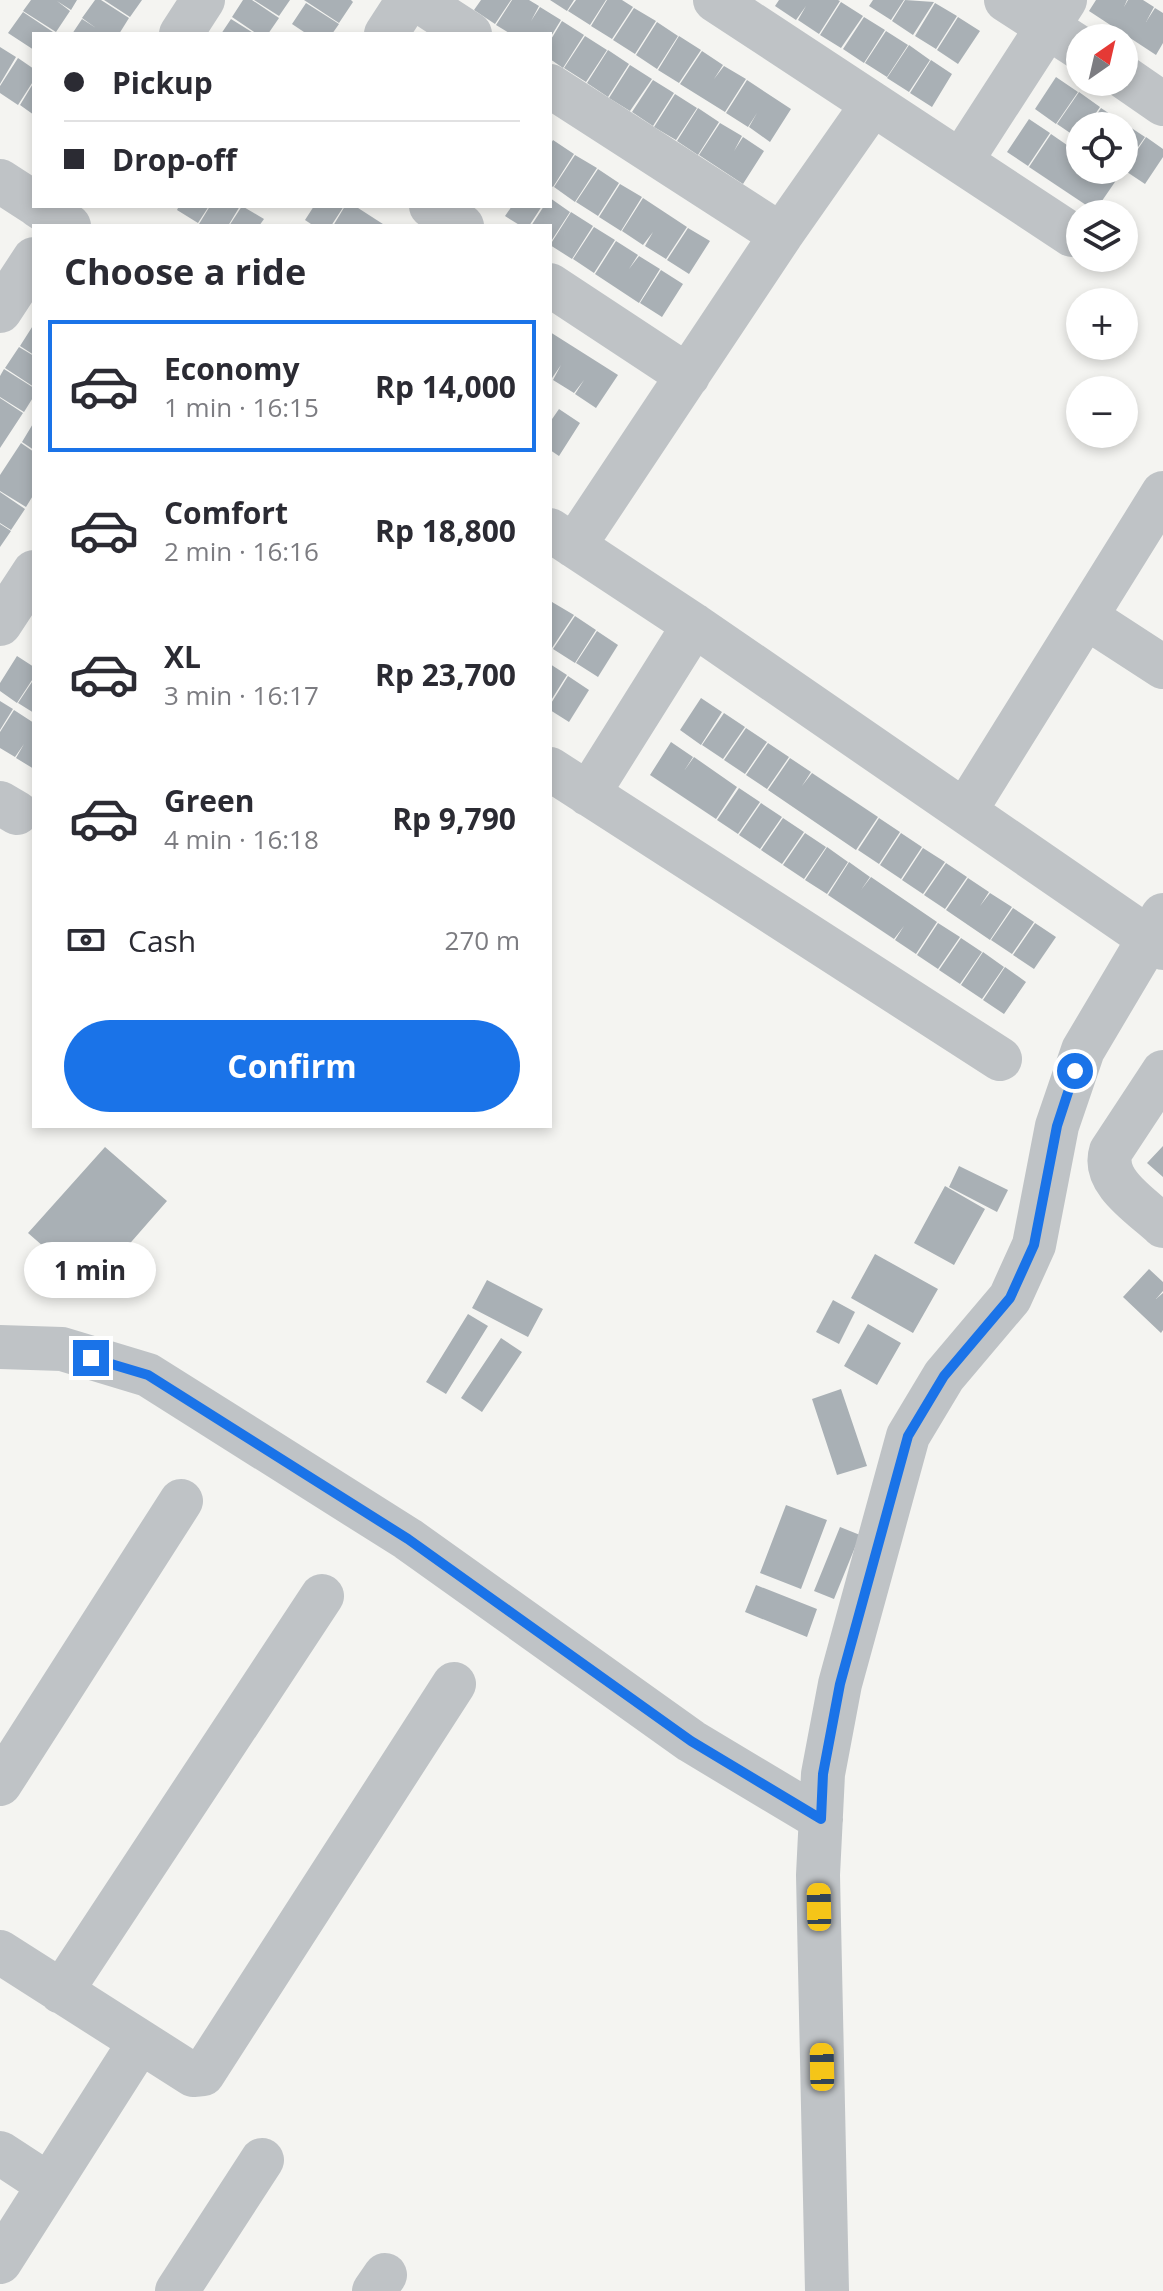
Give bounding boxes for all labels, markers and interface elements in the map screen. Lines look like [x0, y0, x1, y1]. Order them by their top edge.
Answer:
north arrow [1066, 24, 1138, 96]
map controls [1066, 24, 1138, 448]
text: Pickup [112, 62, 213, 103]
button: locate [1066, 112, 1138, 184]
text: Drop-off [112, 139, 237, 180]
button: layers [1066, 200, 1138, 272]
text: Choose a ride [64, 247, 306, 296]
button: + [1066, 288, 1138, 360]
text: Economy [164, 348, 300, 389]
icon: car [68, 350, 140, 422]
text: Rp 14,000 [375, 366, 516, 407]
button: − [1066, 376, 1138, 448]
text: 1 min · 16:15 [164, 389, 319, 425]
text: Comfort [164, 492, 288, 533]
icon: car [68, 494, 140, 566]
text: Rp 18,800 [375, 510, 516, 551]
text: 2 min · 16:16 [164, 533, 319, 569]
text: XL [164, 636, 201, 677]
icon: car [68, 638, 140, 710]
text: Rp 23,700 [375, 654, 516, 695]
text: 3 min · 16:17 [164, 677, 319, 713]
text: Green [164, 780, 255, 821]
icon: car [68, 782, 140, 854]
text: Rp 9,790 [392, 798, 516, 839]
text: 4 min · 16:18 [164, 821, 319, 857]
icon: cash [64, 918, 108, 962]
text: Cash [128, 920, 196, 961]
text: 270 m [445, 922, 520, 958]
button: Confirm [64, 1020, 520, 1112]
route start [1057, 1053, 1093, 1089]
callout: 1 min [25, 1242, 157, 1298]
text: 1 min [54, 1252, 126, 1288]
route end [73, 1340, 109, 1376]
car [807, 1883, 831, 1931]
car [810, 2043, 834, 2091]

